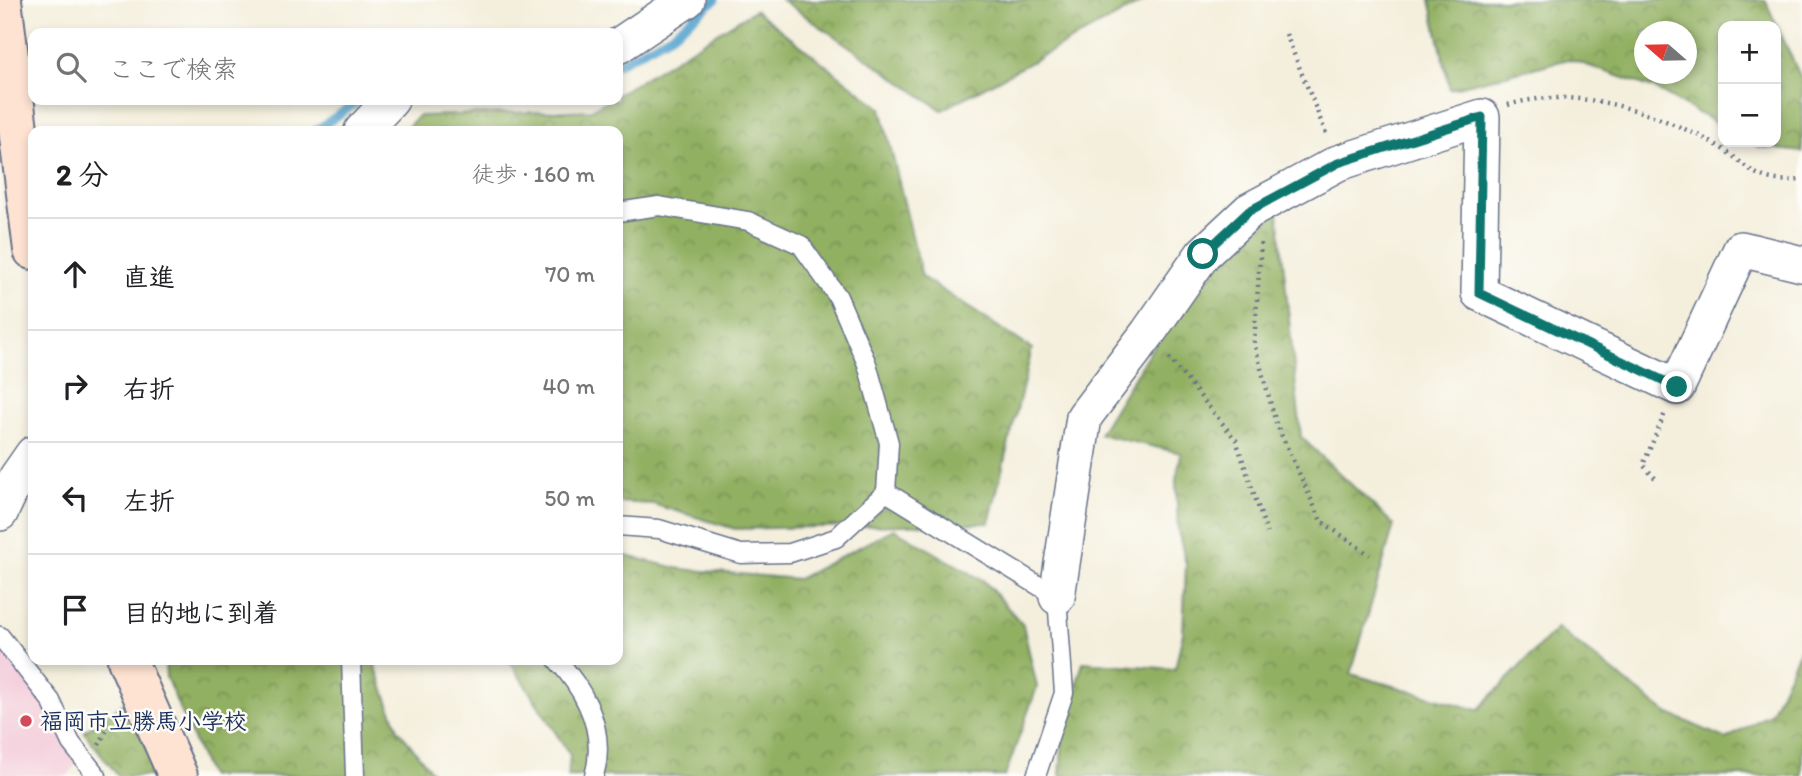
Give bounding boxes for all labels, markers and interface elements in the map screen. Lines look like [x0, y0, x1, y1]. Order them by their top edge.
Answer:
north arrow [1634, 21, 1697, 84]
map controls [1718, 21, 1781, 147]
button: + [1718, 21, 1781, 84]
search box [28, 28, 623, 105]
icon: search [52, 48, 90, 86]
text: ここで検索 [108, 53, 238, 85]
button: − [1718, 84, 1781, 147]
text: 2 分 [56, 156, 109, 193]
text: 徒歩 · 160 m [472, 160, 595, 188]
route start [1187, 238, 1218, 269]
icon: ahead [56, 255, 94, 293]
text: 70 m [545, 260, 595, 288]
text: 直進 [123, 261, 175, 293]
icon: right [56, 367, 94, 405]
route end [1661, 371, 1692, 402]
text: 40 m [542, 372, 595, 400]
text: 右折 [123, 373, 175, 405]
icon: left [56, 479, 94, 517]
text: 50 m [544, 484, 595, 512]
text: 左折 [123, 485, 175, 517]
icon: arrive [56, 591, 94, 629]
text: 目的地に到着 [123, 597, 279, 629]
place label: 福岡市立勝馬小学校 [40, 707, 247, 735]
marker: 福岡市立勝馬小学校 [18, 713, 34, 729]

